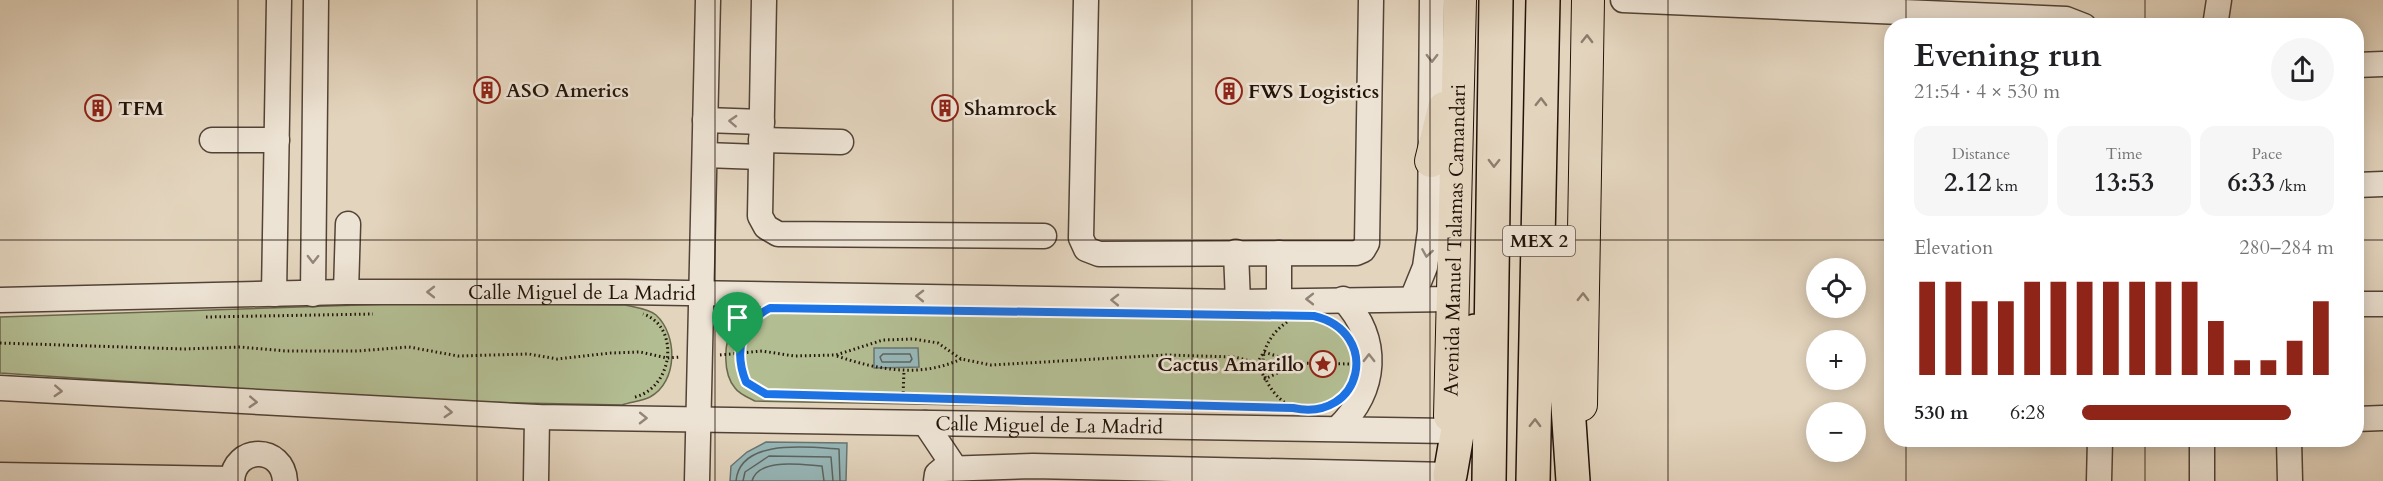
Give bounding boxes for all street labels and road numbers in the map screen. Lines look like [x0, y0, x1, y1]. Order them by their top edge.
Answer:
street label: Avenida Manuel Talamas Camandari [1437, 83, 1472, 397]
road number: MEX 2 [1503, 226, 1575, 256]
street label: Calle Miguel de La Madrid [468, 279, 696, 307]
street label: Calle Miguel de La Madrid [935, 410, 1164, 441]

